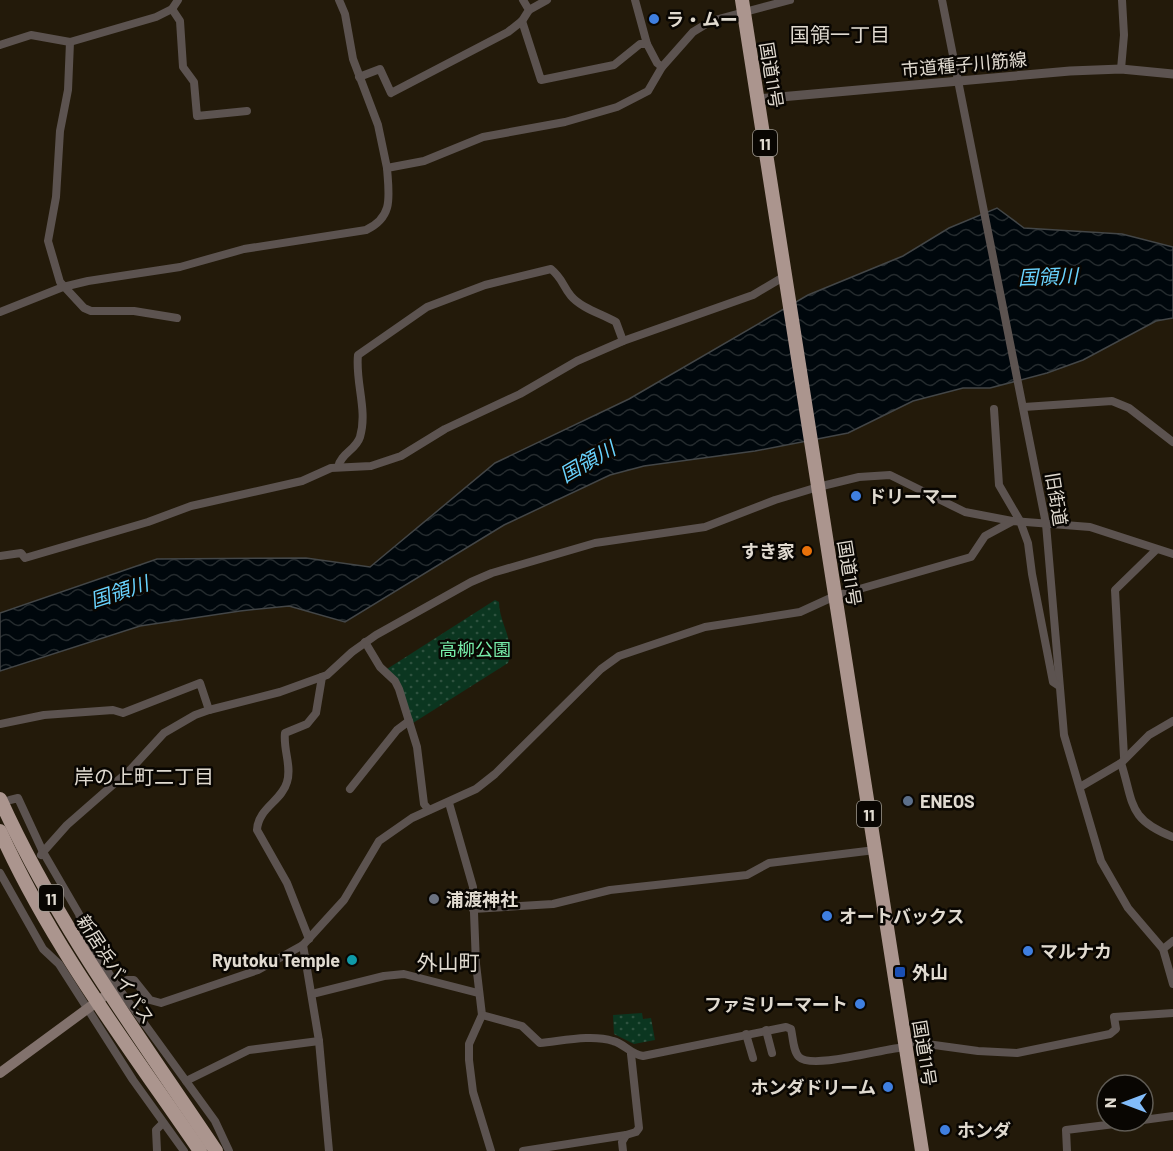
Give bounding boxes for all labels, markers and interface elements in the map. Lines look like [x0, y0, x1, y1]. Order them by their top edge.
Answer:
place label: ラ・ムー [666, 8, 738, 30]
marker: ラ・ムー [647, 12, 661, 26]
district label: 国領一丁目 [790, 22, 890, 46]
street label: 国道11号 [756, 40, 788, 110]
street label: 市道種子川筋線 [900, 48, 1028, 80]
road number: 11 [753, 130, 777, 156]
water label: 国領川 [1018, 263, 1080, 289]
water label: 国領川 [555, 435, 621, 486]
street label: 旧街道 [1042, 471, 1072, 527]
place label: ドリーマー [868, 485, 958, 507]
marker: ドリーマー [849, 489, 863, 503]
street label: 国道11号 [834, 538, 866, 608]
place label: すき家 [741, 540, 795, 562]
marker: すき家 [800, 544, 814, 558]
water label: 国領川 [87, 570, 153, 612]
park label: 高柳公園 [439, 638, 511, 660]
district label: 岸の上町二丁目 [74, 764, 214, 788]
place label: ENEOS [920, 790, 975, 812]
marker: ENEOS [901, 794, 915, 808]
road number: 11 [857, 801, 881, 827]
road number: 11 [39, 885, 63, 911]
place label: 浦渡神社 [446, 888, 518, 910]
marker: 浦渡神社 [427, 892, 441, 906]
place label: オートバックス [839, 905, 964, 927]
marker: オートバックス [820, 909, 834, 923]
street label: 新居浜バイパス [73, 910, 159, 1028]
place label: マルナカ [1040, 940, 1112, 962]
marker: マルナカ [1021, 944, 1035, 958]
place label: Ryutoku Temple [212, 949, 340, 971]
district label: 外山町 [417, 949, 480, 974]
marker: Ryutoku Temple [345, 953, 359, 967]
place label: 外山 [912, 961, 948, 983]
marker: 外山 [893, 965, 907, 979]
place label: ファミリーマート [704, 993, 848, 1015]
marker: ファミリーマート [853, 997, 867, 1011]
street label: 国道11号 [909, 1018, 941, 1088]
north arrow [1095, 1073, 1155, 1133]
place label: ホンダドリーム [751, 1076, 876, 1098]
marker: ホンダドリーム [881, 1080, 895, 1094]
text: N [1100, 1098, 1119, 1108]
place label: ホンダ [957, 1119, 1011, 1141]
marker: ホンダ [938, 1123, 952, 1137]

